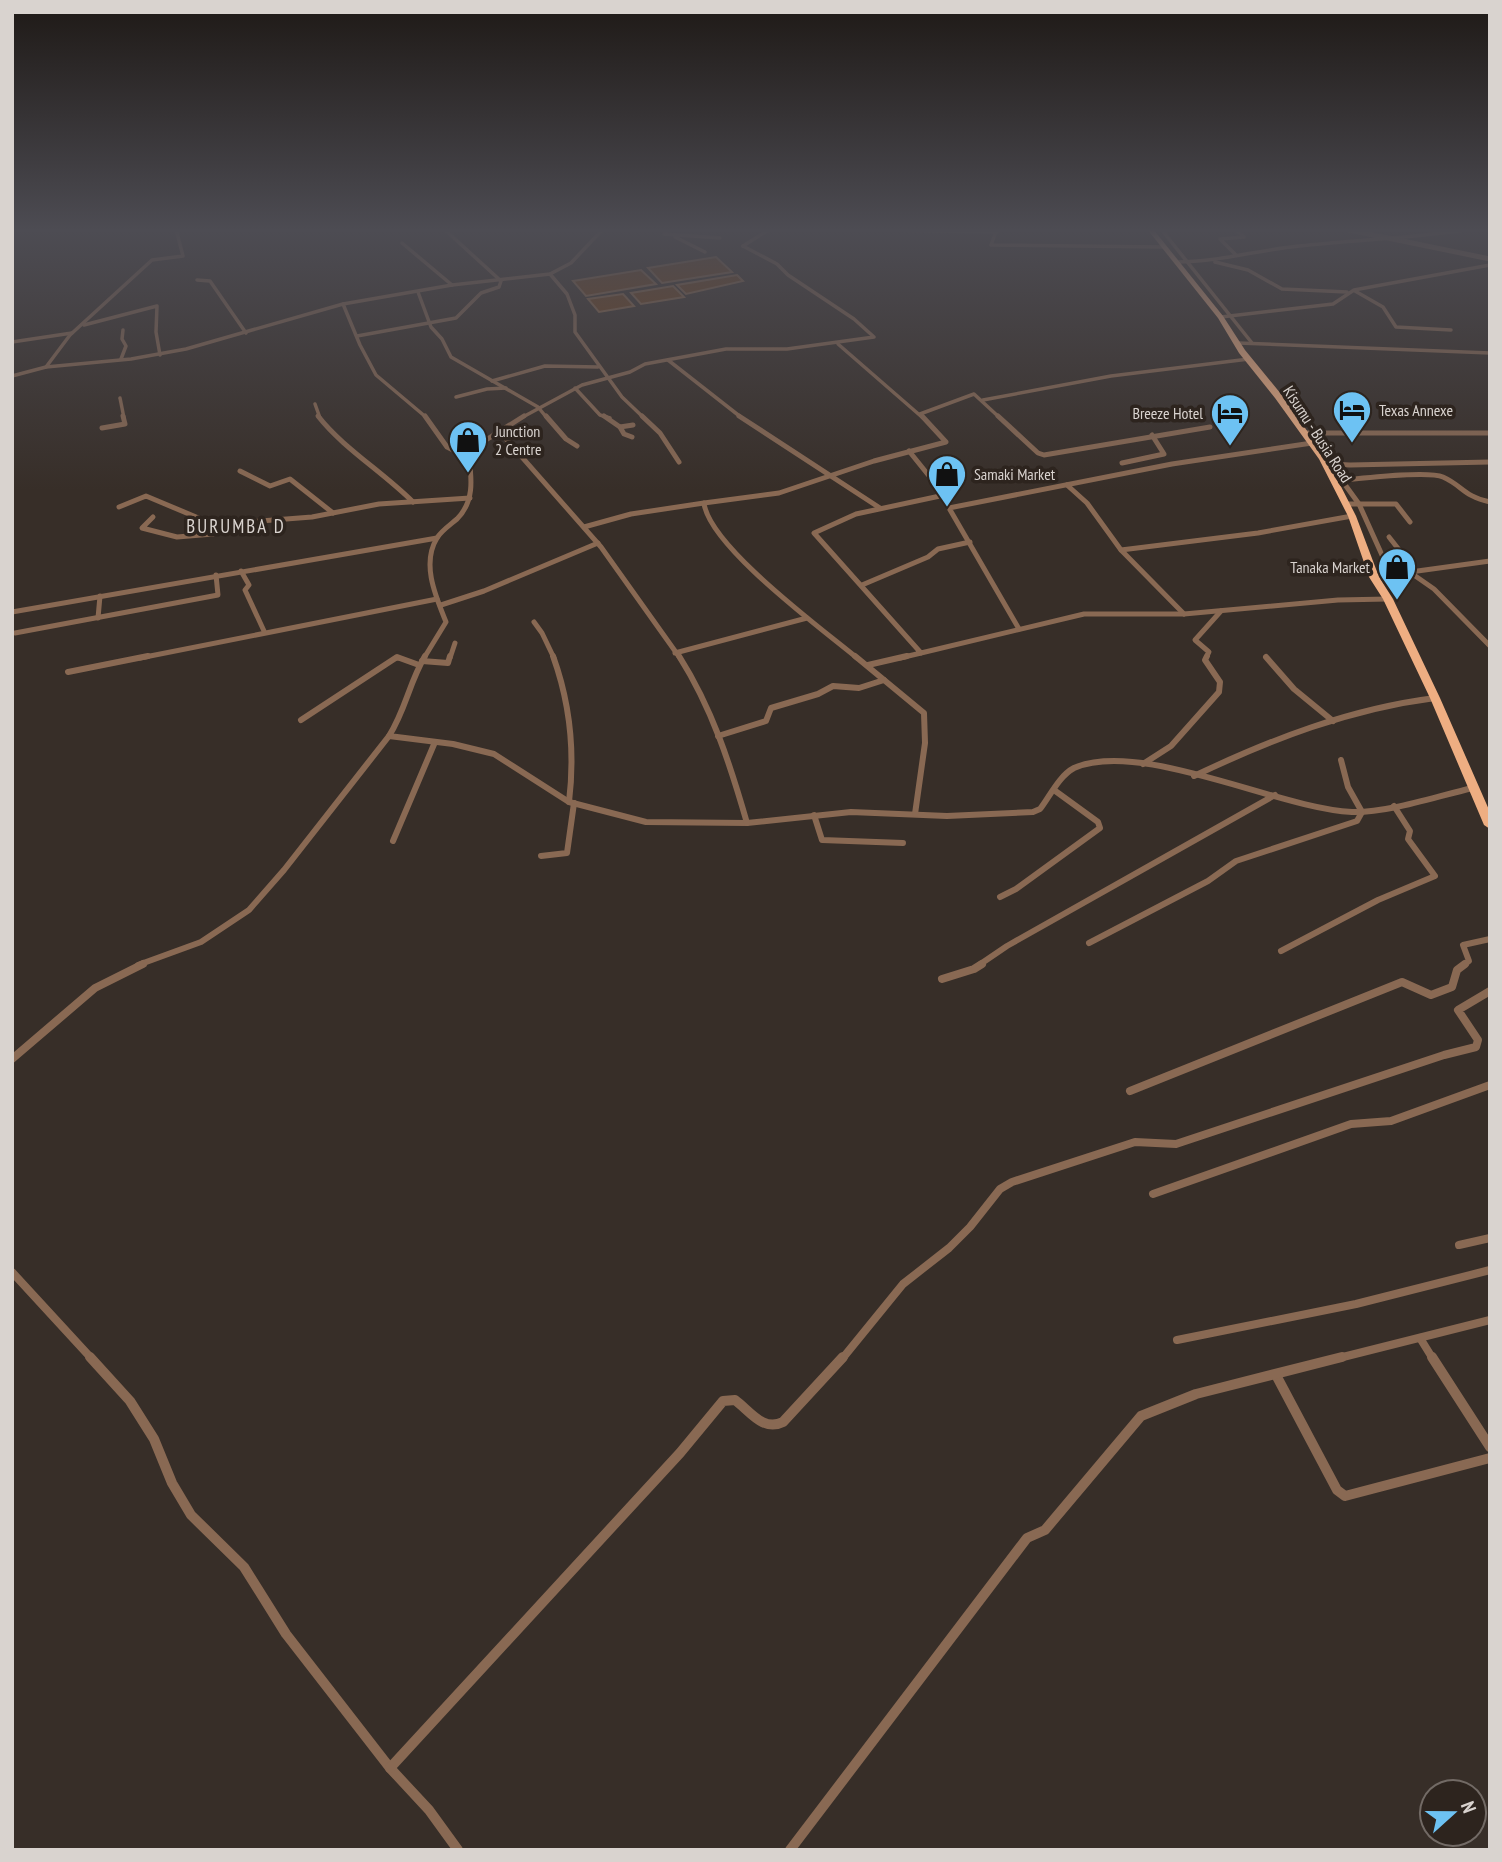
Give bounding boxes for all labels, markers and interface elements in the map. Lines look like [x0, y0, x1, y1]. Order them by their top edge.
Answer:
street label: Kisumu - Busia Road [1279, 382, 1357, 486]
hotel icon: Texas Annexe [1331, 389, 1373, 444]
hotel icon: Breeze Hotel [1209, 392, 1251, 447]
place label: Texas Annexe [1379, 400, 1453, 420]
place label: Breeze Hotel [1132, 403, 1203, 423]
shop icon: Junction 2 Centre [447, 419, 489, 474]
place label: Junction 2 Centre [494, 421, 542, 459]
shop icon: Samaki Market [926, 453, 968, 508]
place label: Samaki Market [974, 464, 1056, 484]
district label: BURUMBA D [186, 514, 286, 538]
shop icon: Tanaka Market [1376, 546, 1418, 601]
place label: Tanaka Market [1290, 557, 1371, 577]
north arrow [1418, 1778, 1488, 1848]
text: N [1456, 1798, 1482, 1816]

